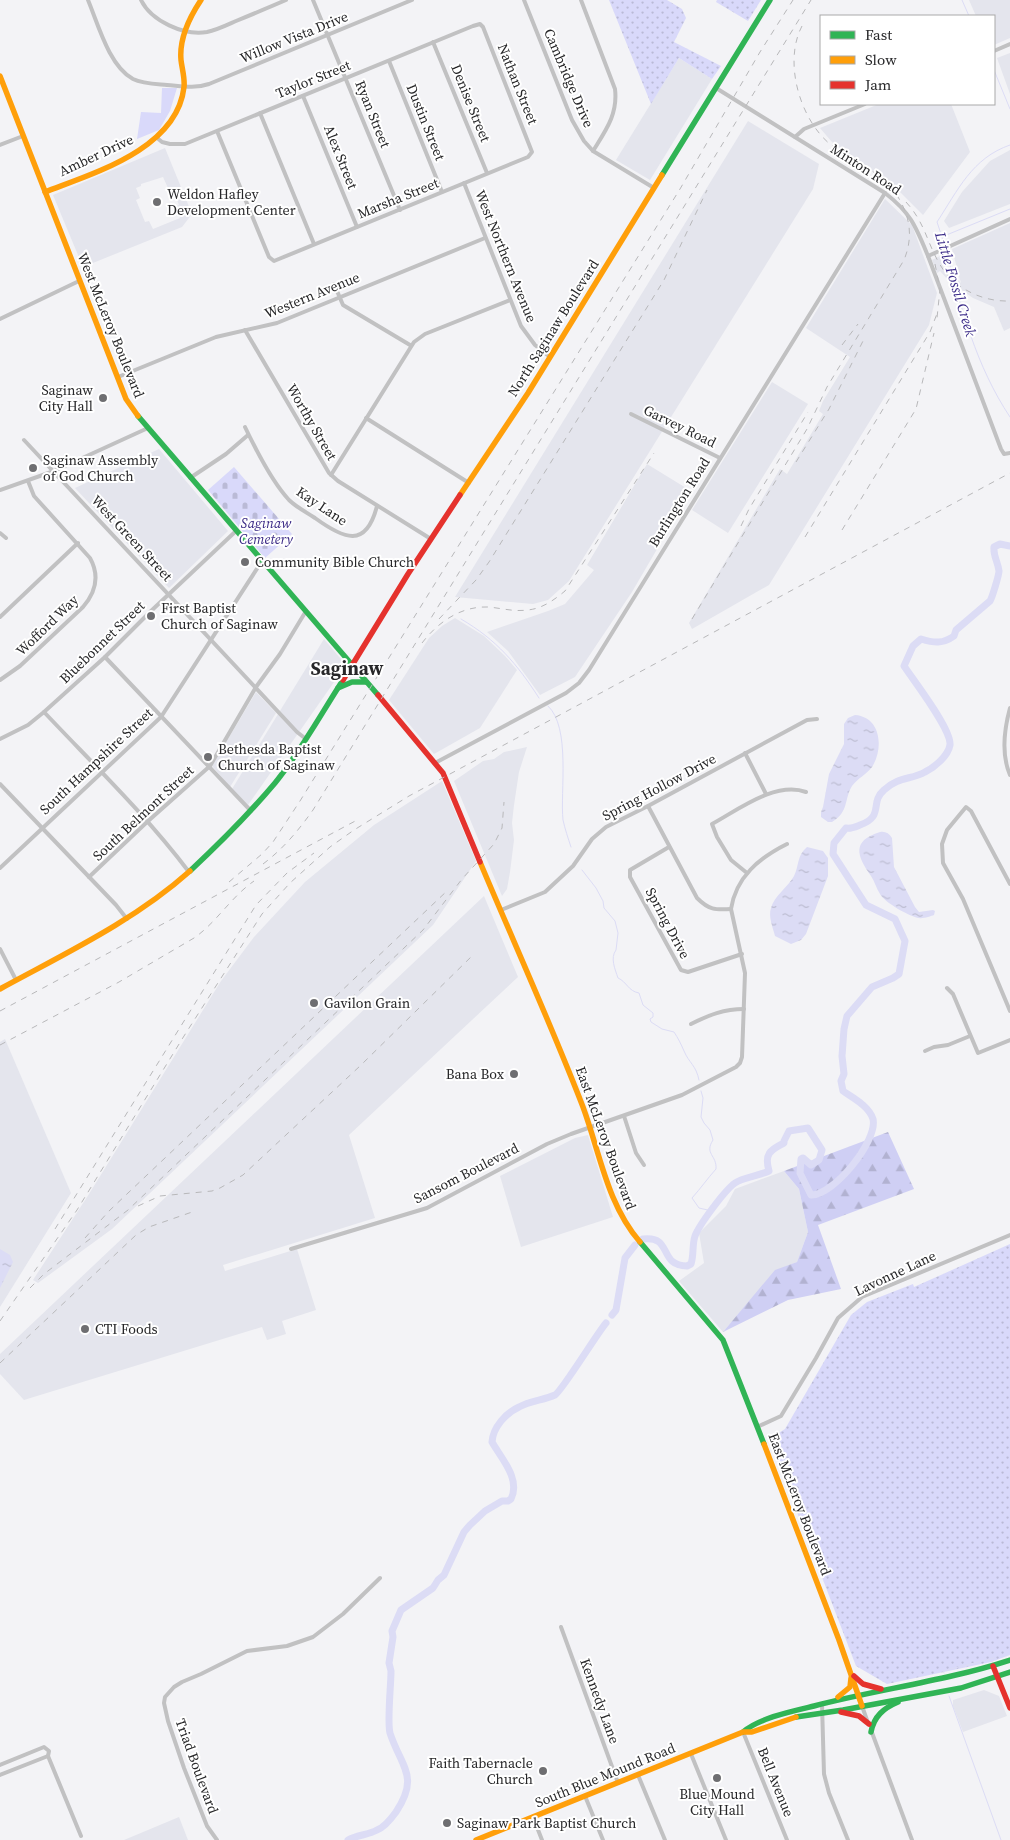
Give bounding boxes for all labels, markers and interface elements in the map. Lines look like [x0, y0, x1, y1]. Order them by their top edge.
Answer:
street label: Willow Vista Drive [237, 6, 351, 68]
legend [820, 15, 995, 105]
text: Fast [865, 24, 892, 45]
street label: Cambridge Drive [539, 25, 599, 131]
street label: Nathan Street [493, 41, 543, 128]
text: Slow [865, 49, 897, 70]
street label: Taylor Street [273, 55, 354, 103]
street label: Denise Street [446, 61, 496, 145]
text: Jam [864, 74, 892, 95]
street label: Ryan Street [350, 77, 396, 151]
street label: Dustin Street [402, 81, 451, 164]
street label: Alex Street [319, 122, 363, 192]
street label: Amber Drive [55, 129, 137, 181]
street label: Minton Road [827, 139, 905, 199]
street label: Marsha Street [354, 172, 442, 223]
place label: Weldon Hafley Development Center [167, 184, 296, 220]
street label: West Northern Avenue [470, 187, 542, 325]
marker: Weldon Hafley Development Center [151, 196, 163, 208]
water label: Little Fossil Creek [930, 228, 982, 340]
street label: West McLeroy Boulevard [73, 249, 149, 401]
street label: North Saginaw Boulevard [503, 255, 603, 400]
street label: Western Avenue [261, 267, 363, 323]
place label: Saginaw City Hall [39, 380, 93, 416]
street label: Worthy Street [282, 380, 342, 464]
marker: Saginaw City Hall [97, 392, 109, 404]
street label: Garvey Road [640, 400, 720, 452]
place label: Saginaw Assembly of God Church [43, 450, 159, 486]
street label: Burlington Road [643, 453, 715, 551]
marker: Saginaw Assembly of God Church [27, 462, 39, 474]
street label: Kay Lane [293, 482, 351, 530]
street label: West Green Street [87, 491, 177, 586]
park label: Saginaw Cemetery [239, 513, 293, 549]
place label: Community Bible Church [255, 552, 414, 572]
marker: Community Bible Church [239, 556, 251, 568]
street label: Wofford Way [11, 589, 83, 660]
street label: Bluebonnet Street [55, 596, 149, 688]
place label: First Baptist Church of Saginaw [161, 598, 278, 634]
marker: First Baptist Church of Saginaw [145, 610, 157, 622]
district label: Saginaw [311, 655, 383, 681]
street label: South Hampshire Street [35, 703, 157, 819]
place label: Bethesda Baptist Church of Saginaw [218, 739, 335, 775]
street label: Spring Hollow Drive [599, 749, 719, 825]
marker: Bethesda Baptist Church of Saginaw [202, 751, 214, 763]
street label: South Belmont Street [88, 760, 198, 865]
street label: Spring Drive [641, 884, 695, 962]
place label: Gavilon Grain [324, 993, 411, 1013]
marker: Gavilon Grain [308, 997, 320, 1009]
place label: Bana Box [446, 1064, 505, 1084]
street label: East McLeroy Boulevard [571, 1064, 641, 1212]
marker: Bana Box [508, 1068, 520, 1080]
street label: Sansom Boulevard [410, 1138, 522, 1208]
street label: Lavonne Lane [851, 1245, 939, 1301]
place label: CTI Foods [95, 1319, 158, 1339]
marker: CTI Foods [79, 1323, 91, 1335]
street label: East McLeroy Boulevard [764, 1430, 836, 1578]
street label: Kennedy Lane [575, 1655, 625, 1747]
street label: Triad Boulevard [171, 1716, 223, 1816]
street label: South Blue Mound Road [532, 1738, 678, 1812]
street label: Bell Avenue [753, 1744, 799, 1820]
place label: Faith Tabernacle Church [428, 1753, 533, 1789]
marker: Faith Tabernacle Church [537, 1765, 549, 1777]
marker: Blue Mound City Hall [711, 1772, 723, 1784]
place label: Blue Mound City Hall [679, 1784, 755, 1820]
place label: Saginaw Park Baptist Church [457, 1813, 636, 1833]
marker: Saginaw Park Baptist Church [441, 1817, 453, 1829]

